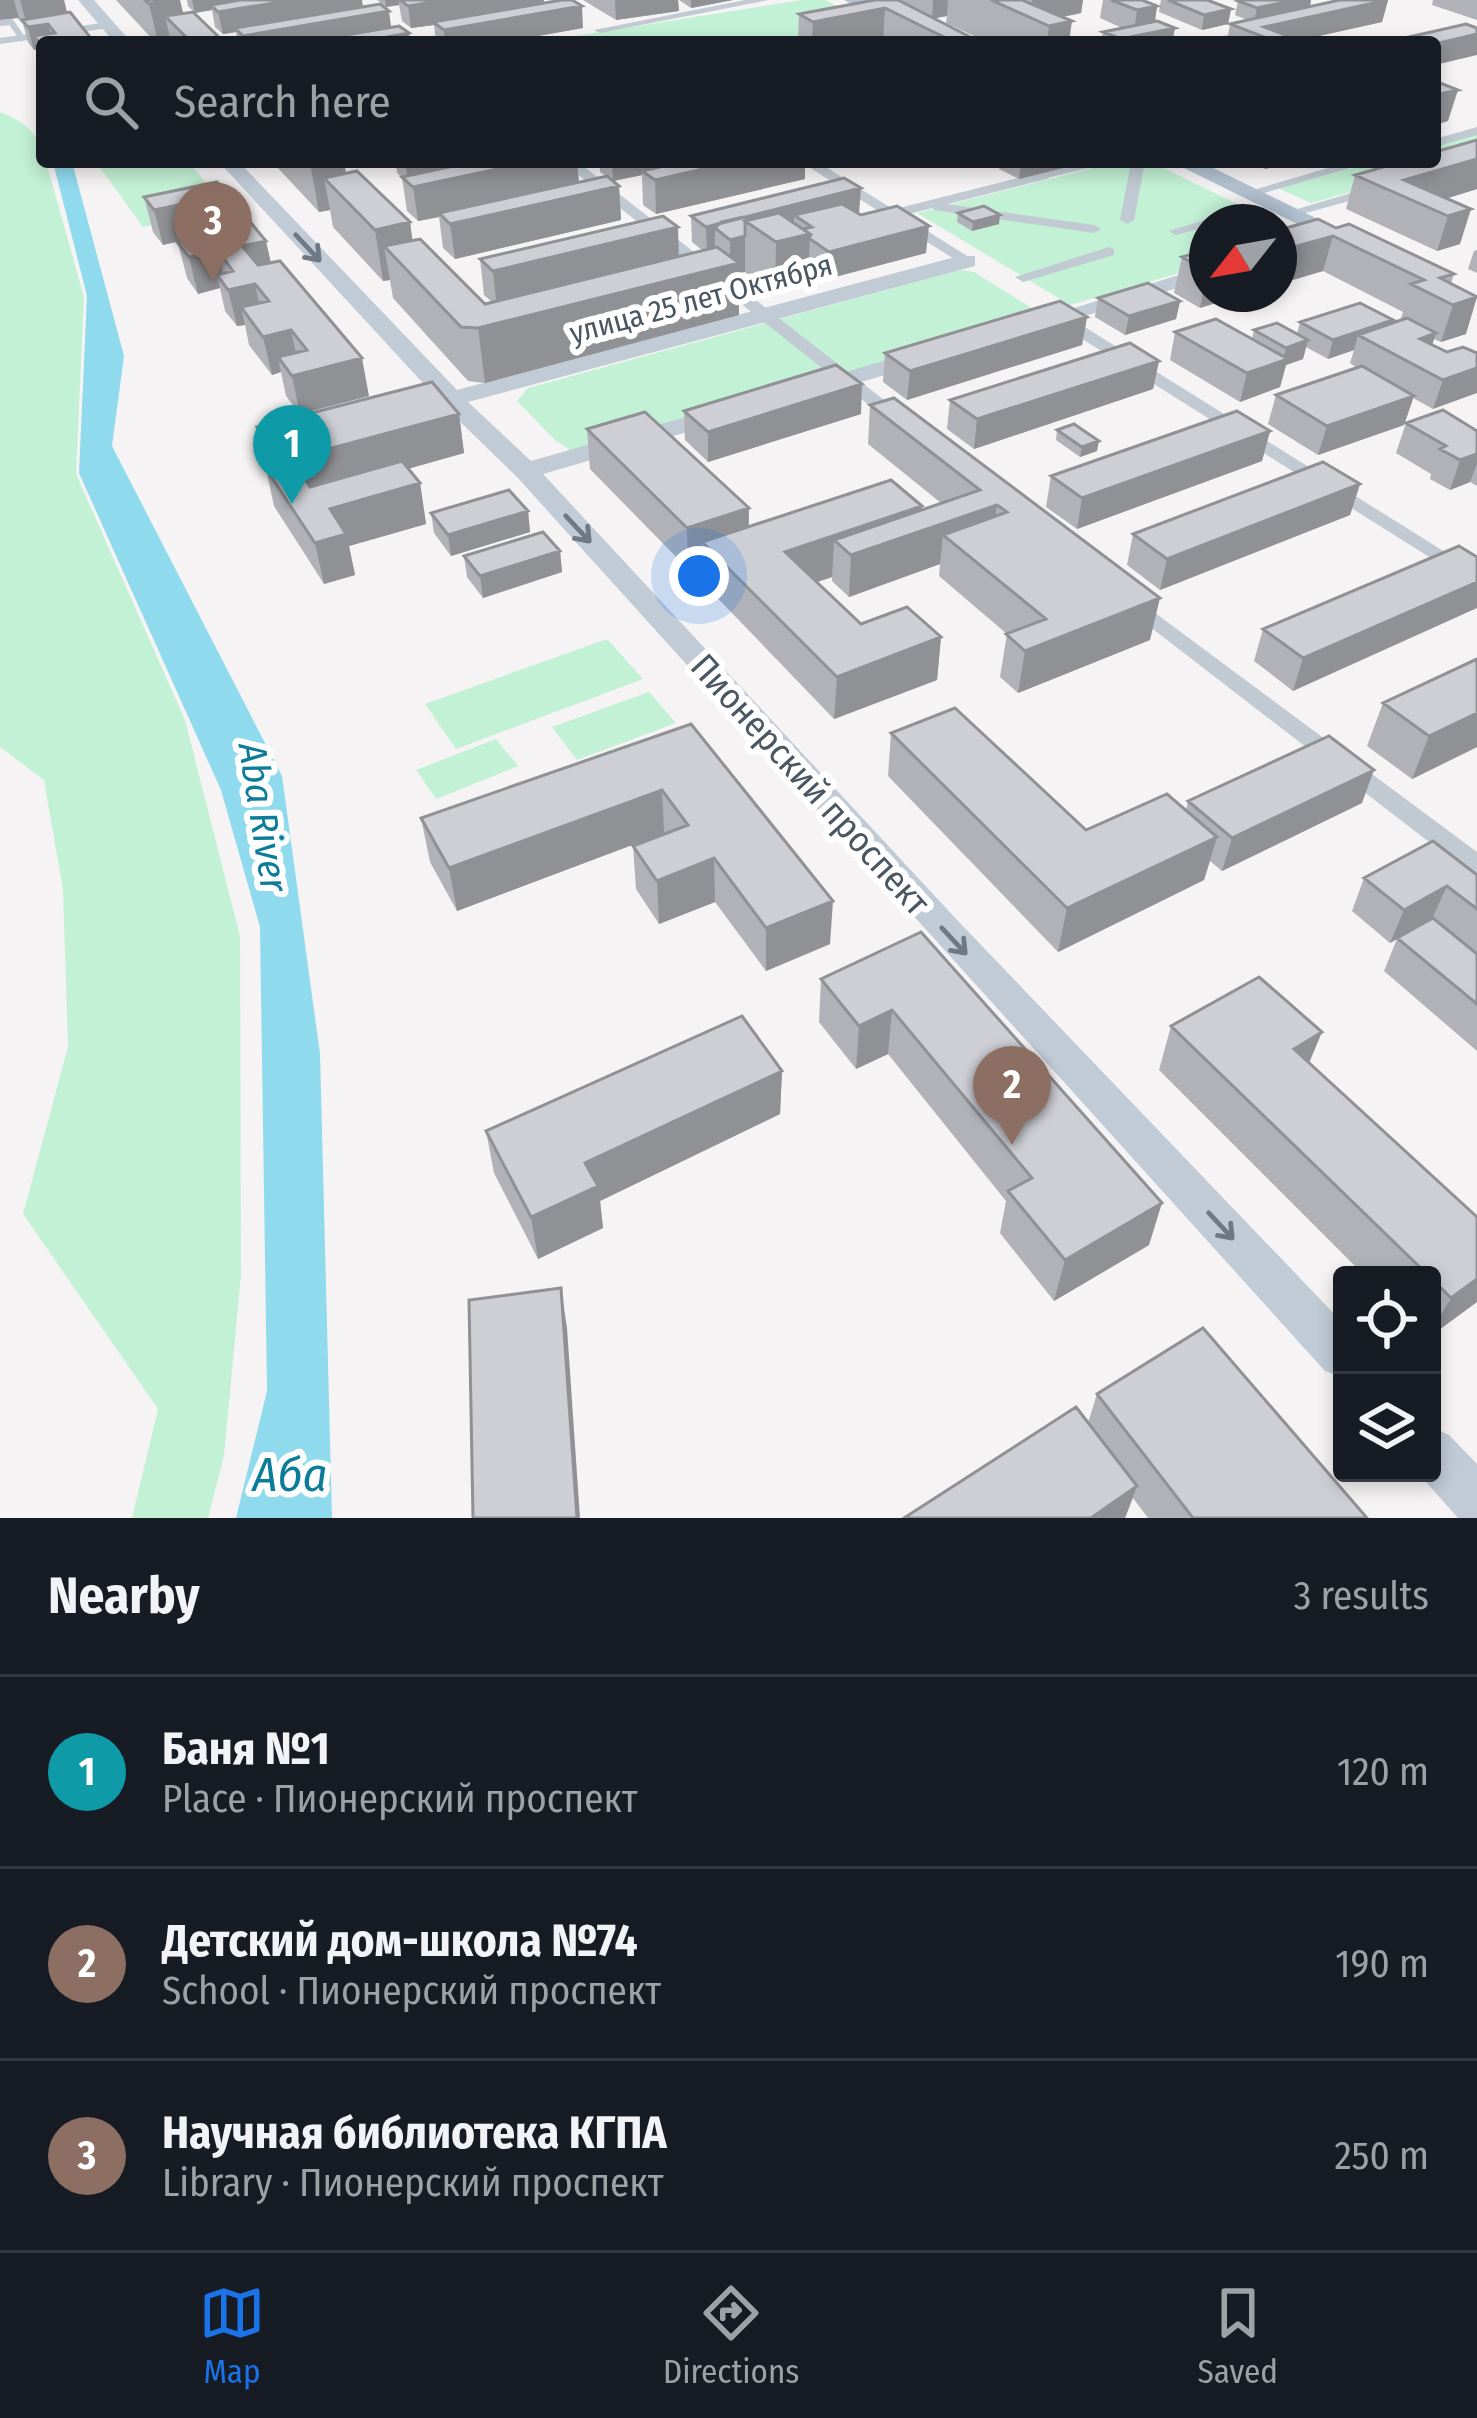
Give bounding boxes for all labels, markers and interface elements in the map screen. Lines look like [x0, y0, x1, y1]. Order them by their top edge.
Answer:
search box [36, 36, 1441, 168]
icon: search [78, 69, 144, 135]
text: Search here [174, 75, 391, 129]
pin: 3 [174, 182, 252, 281]
north arrow [1189, 204, 1297, 312]
one-way arrow [293, 232, 322, 262]
street label: улица 25 лет Октября [566, 247, 836, 351]
pin: 1 [253, 405, 331, 504]
one-way arrow [564, 513, 592, 543]
your location [669, 546, 729, 606]
street label: Пионерский проспект [681, 645, 939, 925]
water label: Aba River [228, 737, 298, 896]
one-way arrow [940, 926, 968, 955]
pin: 2 [973, 1046, 1051, 1145]
one-way arrow [1206, 1211, 1234, 1240]
map controls [1333, 1266, 1441, 1482]
button: locate [1333, 1266, 1441, 1374]
button: layers [1333, 1374, 1441, 1482]
water label: Аба [250, 1446, 328, 1504]
text: Nearby [48, 1565, 200, 1627]
text: 3 results [1294, 1573, 1429, 1619]
text: Баня №1 [162, 1722, 330, 1776]
text: 1 [79, 1749, 95, 1795]
text: 120 m [1337, 1749, 1429, 1795]
text: Place · Пионерский проспект [162, 1776, 638, 1822]
text: Детский дом-школа №74 [162, 1914, 638, 1968]
text: 2 [78, 1941, 96, 1987]
text: 190 m [1335, 1941, 1429, 1987]
text: School · Пионерский проспект [162, 1968, 661, 2014]
text: Научная библиотека КГПА [162, 2106, 667, 2160]
text: 3 [78, 2133, 96, 2179]
text: 250 m [1334, 2133, 1429, 2179]
text: Library · Пионерский проспект [162, 2160, 663, 2206]
tab: Map [199, 2280, 265, 2392]
tab: Directions [663, 2280, 799, 2392]
tab: Saved [1197, 2280, 1278, 2392]

